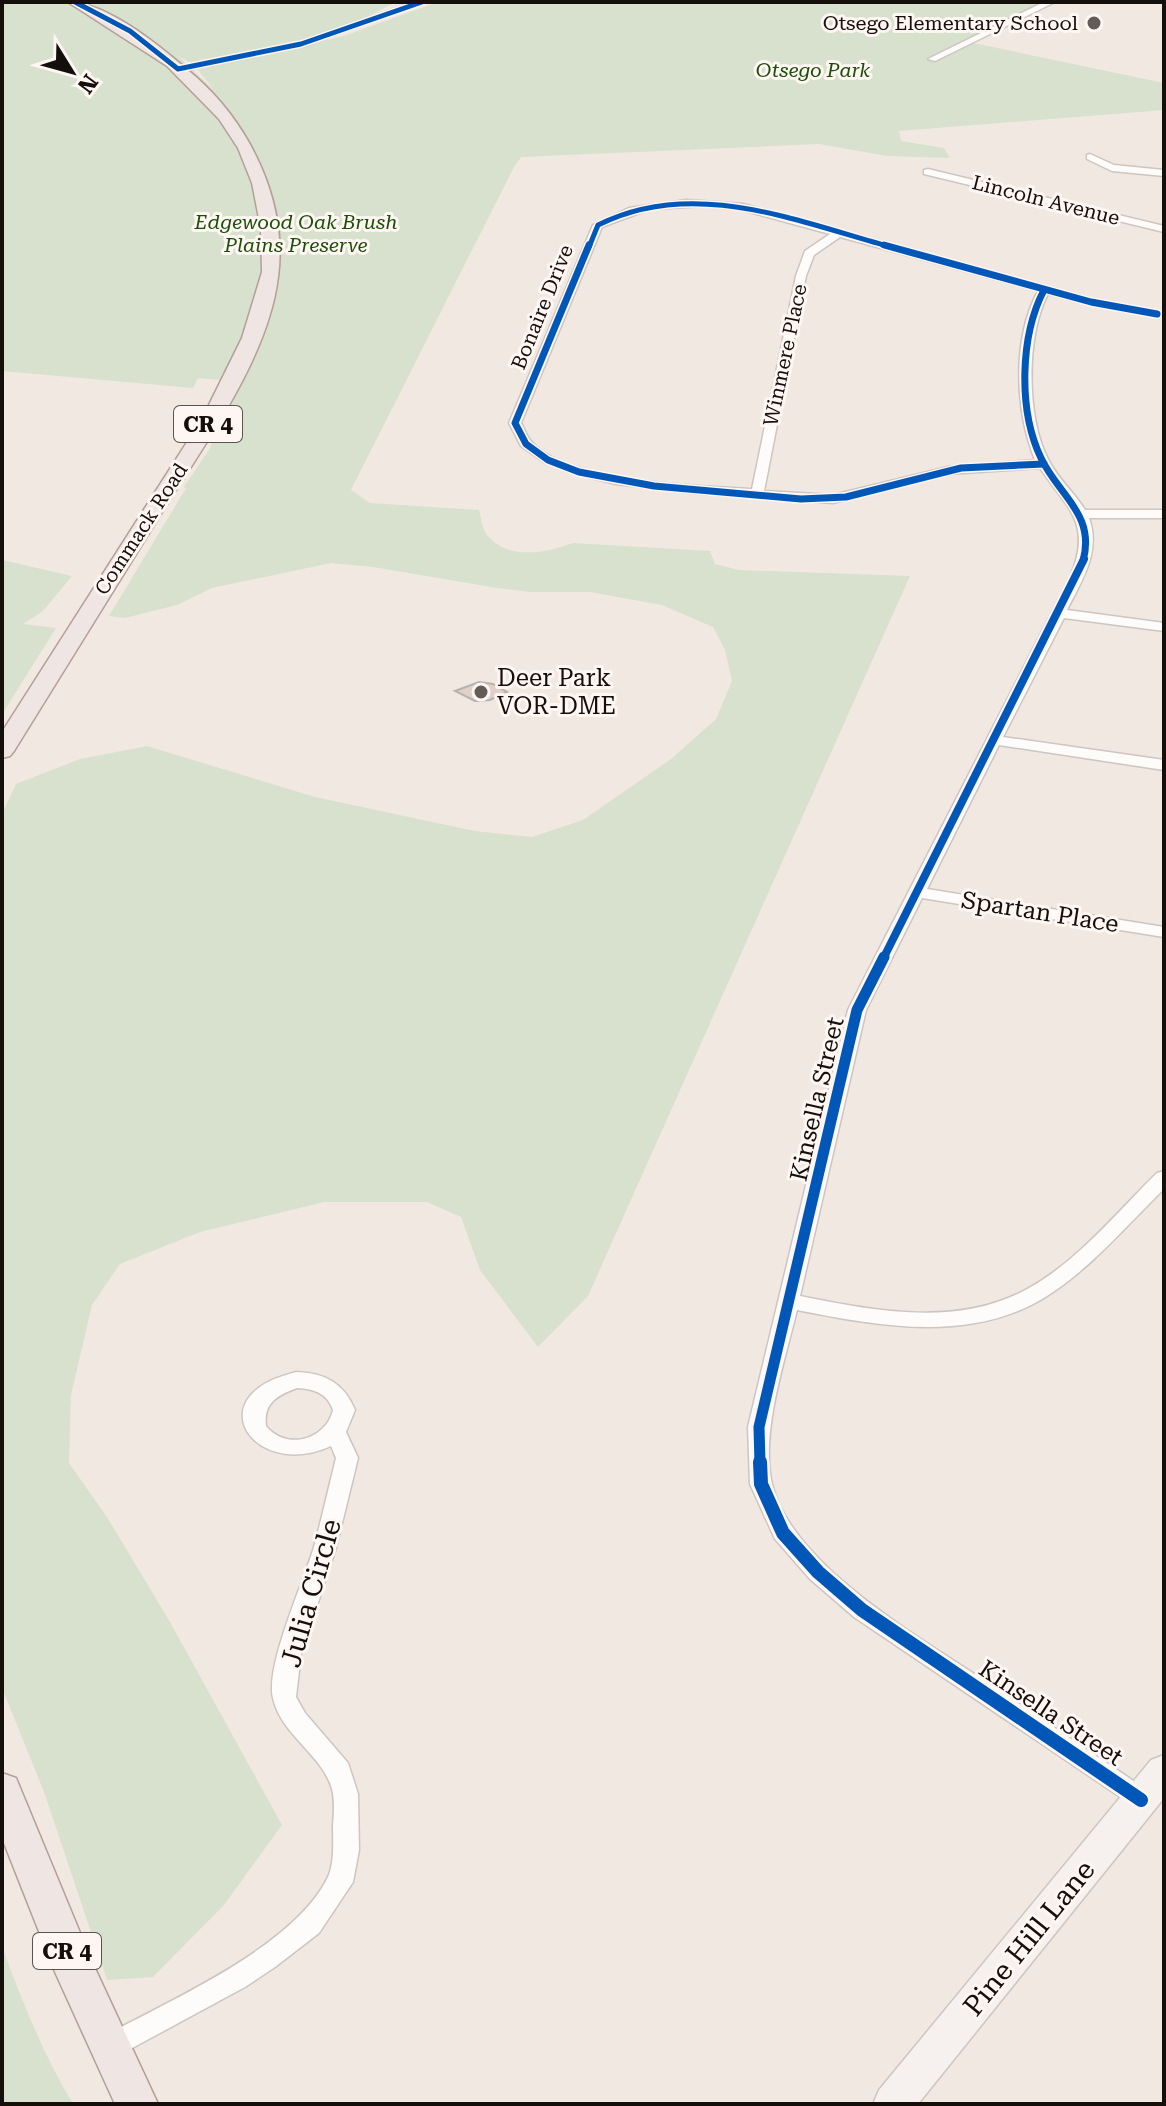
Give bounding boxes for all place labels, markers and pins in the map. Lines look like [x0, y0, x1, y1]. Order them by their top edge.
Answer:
place label: Otsego Elementary School [823, 11, 1078, 35]
marker: Otsego Elementary School [1085, 14, 1103, 32]
place label: Deer Park VOR-DME [497, 664, 616, 720]
marker: Deer Park VOR-DME [472, 683, 490, 701]

